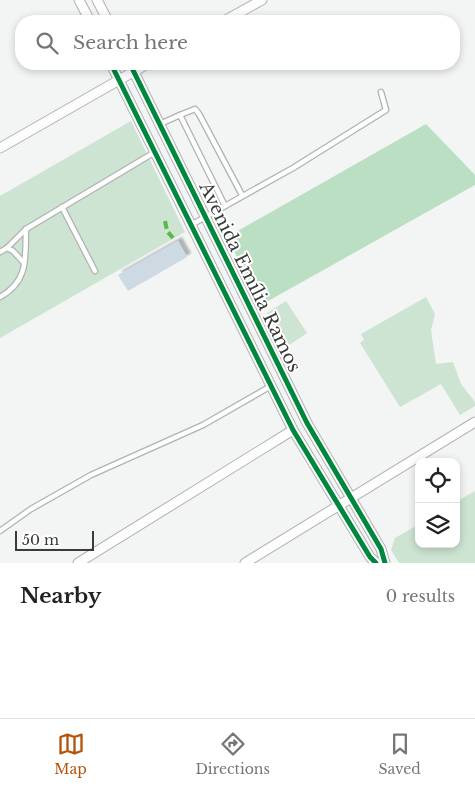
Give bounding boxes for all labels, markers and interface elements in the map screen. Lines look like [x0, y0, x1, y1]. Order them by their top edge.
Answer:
search box [15, 15, 460, 70]
icon: search [33, 29, 61, 57]
text: Search here [73, 31, 188, 54]
street label: Avenida Emília Ramos [194, 178, 306, 375]
map controls [415, 458, 460, 548]
button: locate [415, 458, 460, 503]
button: layers [415, 503, 460, 548]
scale bar [15, 528, 94, 551]
text: 50 m [22, 531, 59, 549]
text: Nearby [20, 583, 101, 609]
text: 0 results [386, 586, 455, 606]
tab: Map [54, 730, 87, 778]
tab: Directions [195, 730, 270, 778]
tab: Saved [378, 730, 421, 778]

